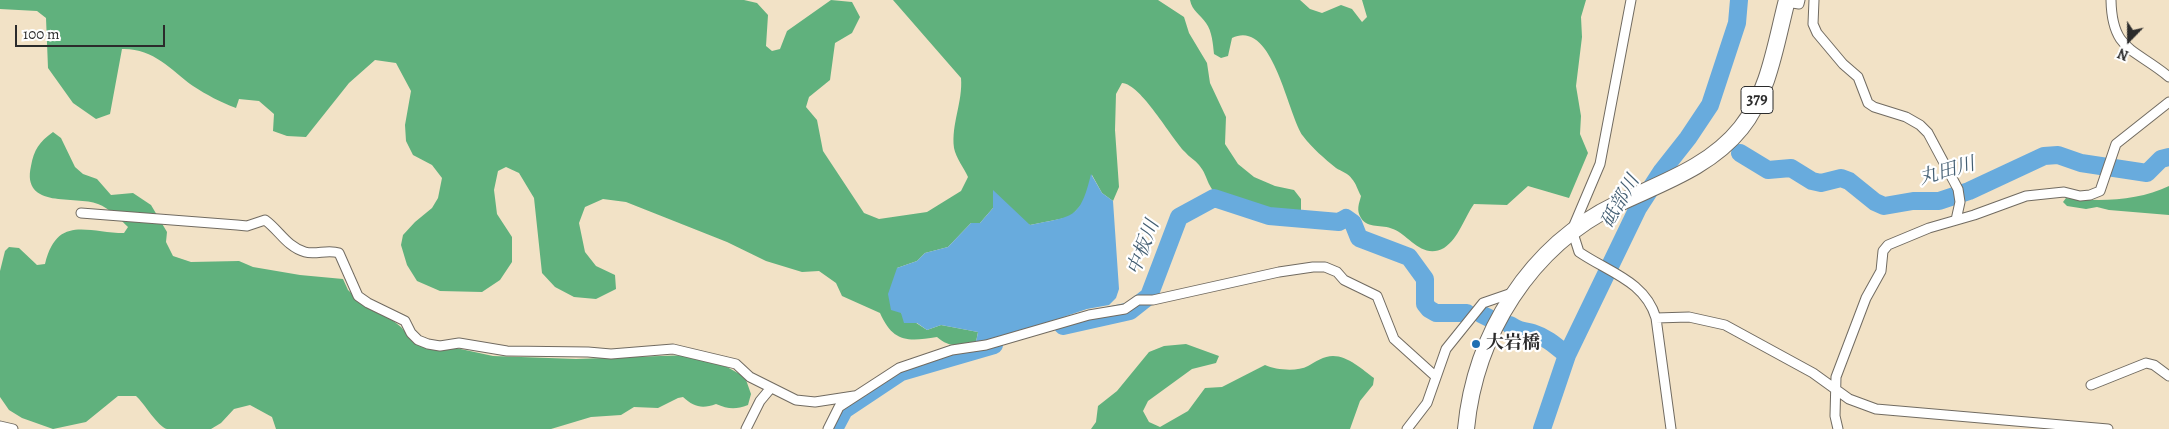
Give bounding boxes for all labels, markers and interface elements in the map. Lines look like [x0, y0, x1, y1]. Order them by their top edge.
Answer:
scale bar [18, 15, 168, 47]
north arrow [2104, 15, 2154, 65]
text: 100 m [23, 24, 60, 44]
text: N [2115, 44, 2131, 65]
road number: 379 [1741, 86, 1773, 114]
water label: 丸田川 [1916, 153, 1978, 191]
water label: 砥部川 [1597, 172, 1645, 232]
water label: 中板川 [1123, 217, 1165, 279]
place label: 大岩橋 [1486, 333, 1540, 355]
marker: 大岩橋 [1470, 338, 1482, 350]

